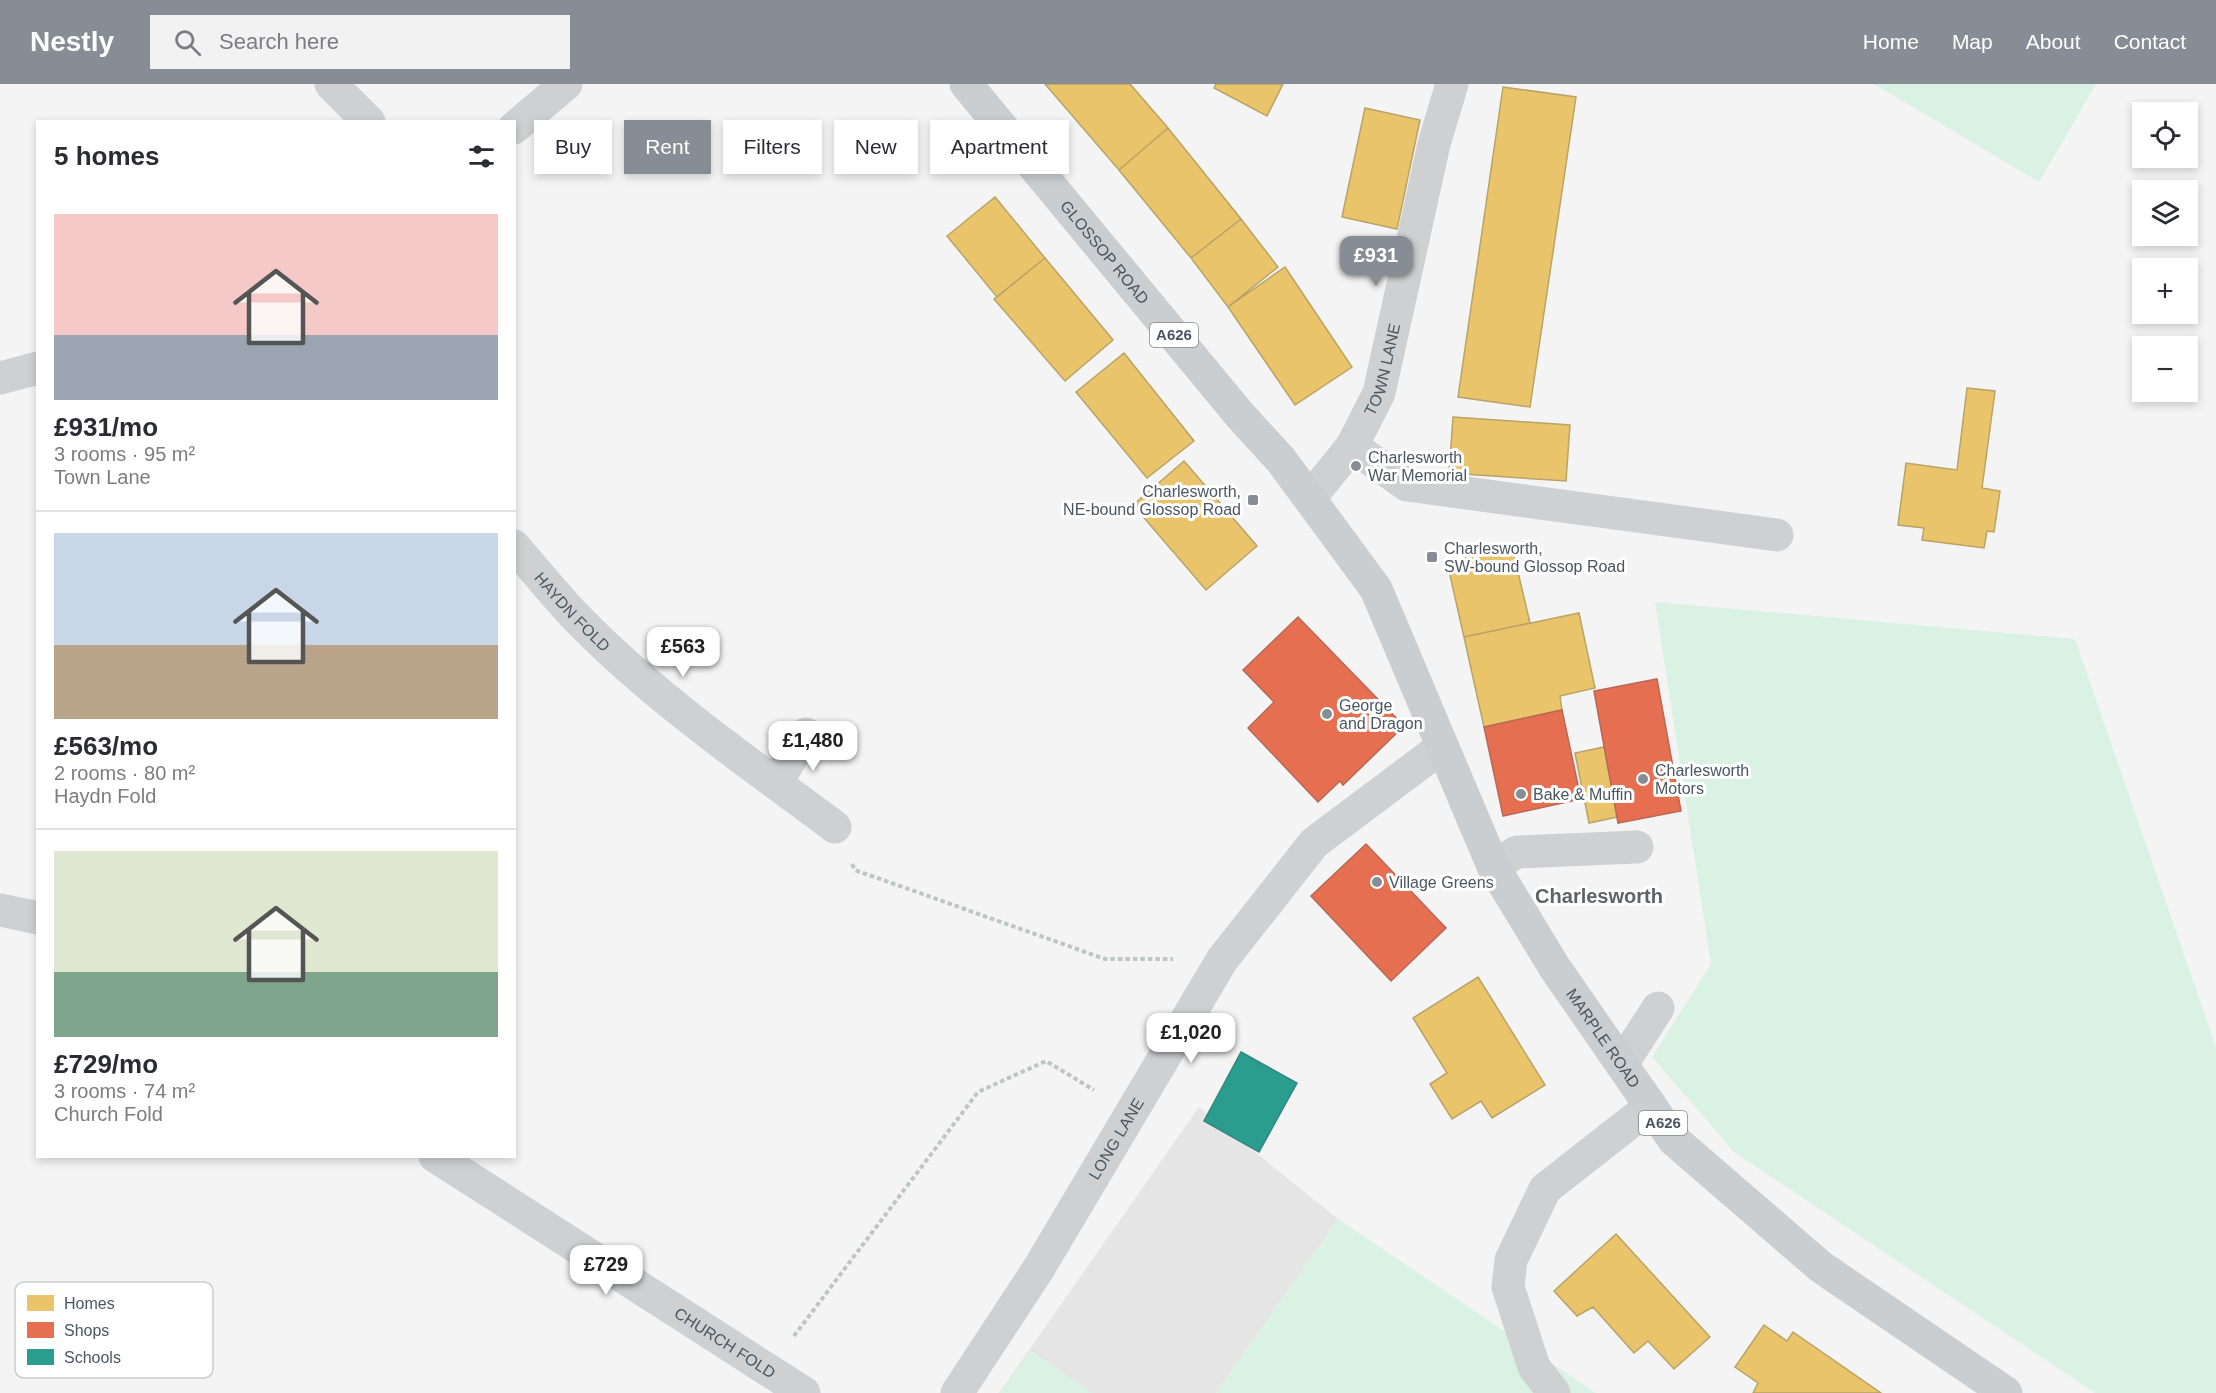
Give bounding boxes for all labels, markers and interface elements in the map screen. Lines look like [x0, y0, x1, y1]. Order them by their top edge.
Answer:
search box [150, 15, 570, 69]
text: Nestly [30, 26, 114, 57]
icon: search [171, 26, 204, 59]
text: Search here [219, 29, 339, 54]
text: Home [1863, 30, 1919, 53]
text: Map [1952, 30, 1993, 53]
text: About [2026, 30, 2081, 53]
text: Contact [2114, 30, 2186, 53]
map controls [2132, 102, 2198, 402]
button: locate [2132, 102, 2198, 168]
chip: Buy [534, 120, 612, 174]
chip: Rent [624, 120, 711, 174]
chip: Filters [723, 120, 822, 174]
chip: New [834, 120, 918, 174]
chip: Apartment [930, 120, 1069, 174]
icon: filters [465, 140, 498, 173]
text: 5 homes [54, 141, 160, 171]
button: layers [2132, 180, 2198, 246]
street label: GLOSSOP ROAD [1057, 197, 1152, 307]
pin: £931 [1340, 236, 1412, 287]
text: £931 [1354, 244, 1398, 266]
icon: home [222, 253, 330, 361]
button: + [2132, 258, 2198, 324]
street label: TOWN LANE [1361, 322, 1403, 418]
road number: A626 [1150, 323, 1198, 347]
button: − [2132, 336, 2198, 402]
text: £931/mo [54, 412, 158, 442]
text: 3 rooms · 95 m² [54, 443, 195, 465]
place label: Charlesworth War Memorial [1368, 449, 1467, 484]
marker: Charlesworth War Memorial [1349, 459, 1363, 473]
text: Town Lane [54, 466, 151, 488]
place label: Charlesworth, NE-bound Glossop Road [1063, 483, 1241, 518]
marker: Charlesworth, NE-bound Glossop Road [1246, 493, 1260, 507]
place label: Charlesworth, SW-bound Glossop Road [1444, 540, 1625, 575]
marker: Charlesworth, SW-bound Glossop Road [1425, 550, 1439, 564]
street label: HAYDN FOLD [531, 569, 613, 655]
icon: home [222, 572, 330, 680]
pin: £563 [647, 627, 719, 678]
text: £563 [661, 635, 705, 657]
place label: George and Dragon [1339, 697, 1423, 732]
marker: George and Dragon [1320, 707, 1334, 721]
pin: £1,480 [764, 721, 862, 772]
text: £1,480 [782, 729, 844, 751]
text: £563/mo [54, 731, 158, 761]
text: 2 rooms · 80 m² [54, 762, 195, 784]
place label: Charlesworth Motors [1655, 762, 1749, 797]
marker: Charlesworth Motors [1636, 772, 1650, 786]
text: Haydn Fold [54, 785, 156, 807]
place label: Bake & Muffin [1533, 786, 1632, 803]
marker: Bake & Muffin [1514, 787, 1528, 801]
place label: Village Greens [1389, 874, 1494, 891]
marker: Village Greens [1370, 875, 1384, 889]
district label: Charlesworth [1535, 885, 1663, 907]
icon: home [222, 890, 330, 998]
street label: MARPLE ROAD [1563, 986, 1643, 1091]
pin: £1,020 [1142, 1013, 1240, 1064]
text: £1,020 [1160, 1021, 1222, 1043]
text: £729/mo [54, 1049, 158, 1079]
text: 3 rooms · 74 m² [54, 1080, 195, 1102]
street label: LONG LANE [1086, 1095, 1147, 1183]
text: Church Fold [54, 1103, 163, 1125]
road number: A626 [1639, 1111, 1687, 1135]
pin: £729 [570, 1245, 642, 1296]
text: £729 [584, 1253, 628, 1275]
legend [15, 1282, 213, 1378]
text: Homes [64, 1295, 115, 1312]
street label: CHURCH FOLD [671, 1304, 779, 1382]
text: Shops [64, 1322, 109, 1339]
text: Schools [64, 1349, 121, 1366]

